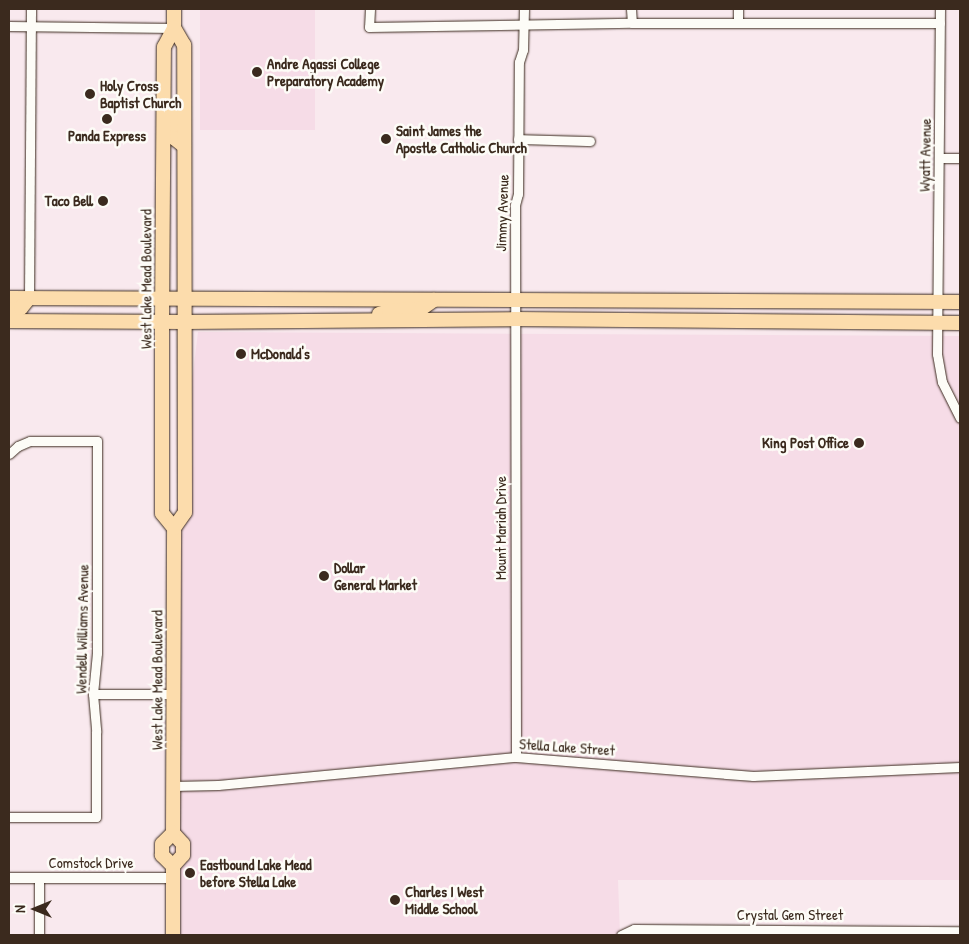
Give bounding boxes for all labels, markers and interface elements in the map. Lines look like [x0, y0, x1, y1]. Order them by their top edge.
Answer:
place label: Andre Agassi College Preparatory Academy [267, 54, 384, 89]
marker: Andre Agassi College Preparatory Academy [251, 66, 263, 78]
place label: Holy Cross Baptist Church [100, 76, 181, 111]
marker: Holy Cross Baptist Church [84, 88, 96, 100]
marker: Panda Express [101, 113, 113, 125]
street label: Wyatt Avenue [915, 118, 935, 192]
place label: Saint James the Apostle Catholic Church [396, 121, 527, 156]
place label: Panda Express [68, 127, 146, 145]
marker: Saint James the Apostle Catholic Church [380, 133, 392, 145]
street label: Jimmy Avenue [492, 174, 512, 252]
place label: Taco Bell [45, 192, 93, 210]
marker: Taco Bell [97, 195, 109, 207]
street label: West Lake Mead Boulevard [137, 209, 155, 349]
place label: McDonald's [251, 345, 310, 363]
marker: McDonald's [235, 348, 247, 360]
place label: King Post Office [762, 434, 849, 452]
marker: King Post Office [853, 437, 865, 449]
street label: Mount Mariah Drive [492, 476, 510, 580]
place label: Dollar General Market [334, 558, 417, 593]
street label: Wendell Williams Avenue [72, 564, 92, 694]
marker: Dollar General Market [318, 570, 330, 582]
street label: West Lake Mead Boulevard [148, 610, 166, 750]
street label: Stella Lake Street [519, 735, 615, 759]
street label: Comstock Drive [48, 854, 134, 872]
place label: Eastbound Lake Mead before Stella Lake [200, 855, 311, 890]
marker: Eastbound Lake Mead before Stella Lake [184, 867, 196, 879]
place label: Charles I West Middle School [405, 882, 483, 917]
north arrow [10, 884, 60, 934]
marker: Charles I West Middle School [389, 894, 401, 906]
text: N [10, 905, 29, 913]
street label: Crystal Gem Street [737, 906, 843, 924]

